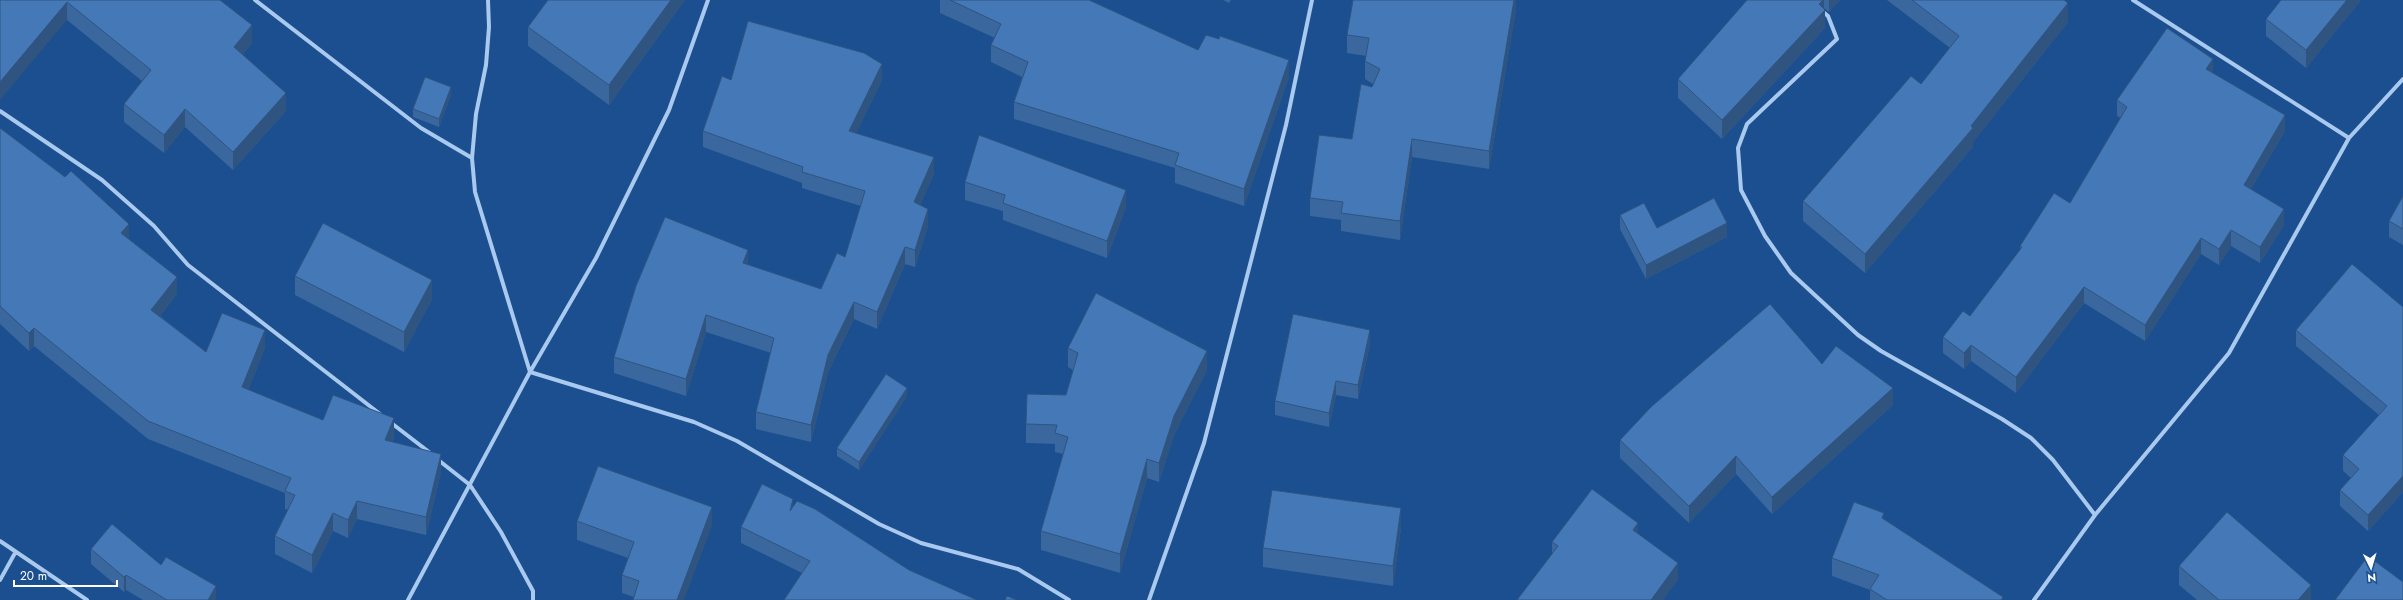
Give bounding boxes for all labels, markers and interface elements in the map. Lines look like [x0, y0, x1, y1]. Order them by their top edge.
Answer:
north arrow [2351, 548, 2391, 588]
scale bar [14, 562, 117, 588]
text: 20 m [20, 567, 47, 585]
text: N [2367, 570, 2377, 586]

